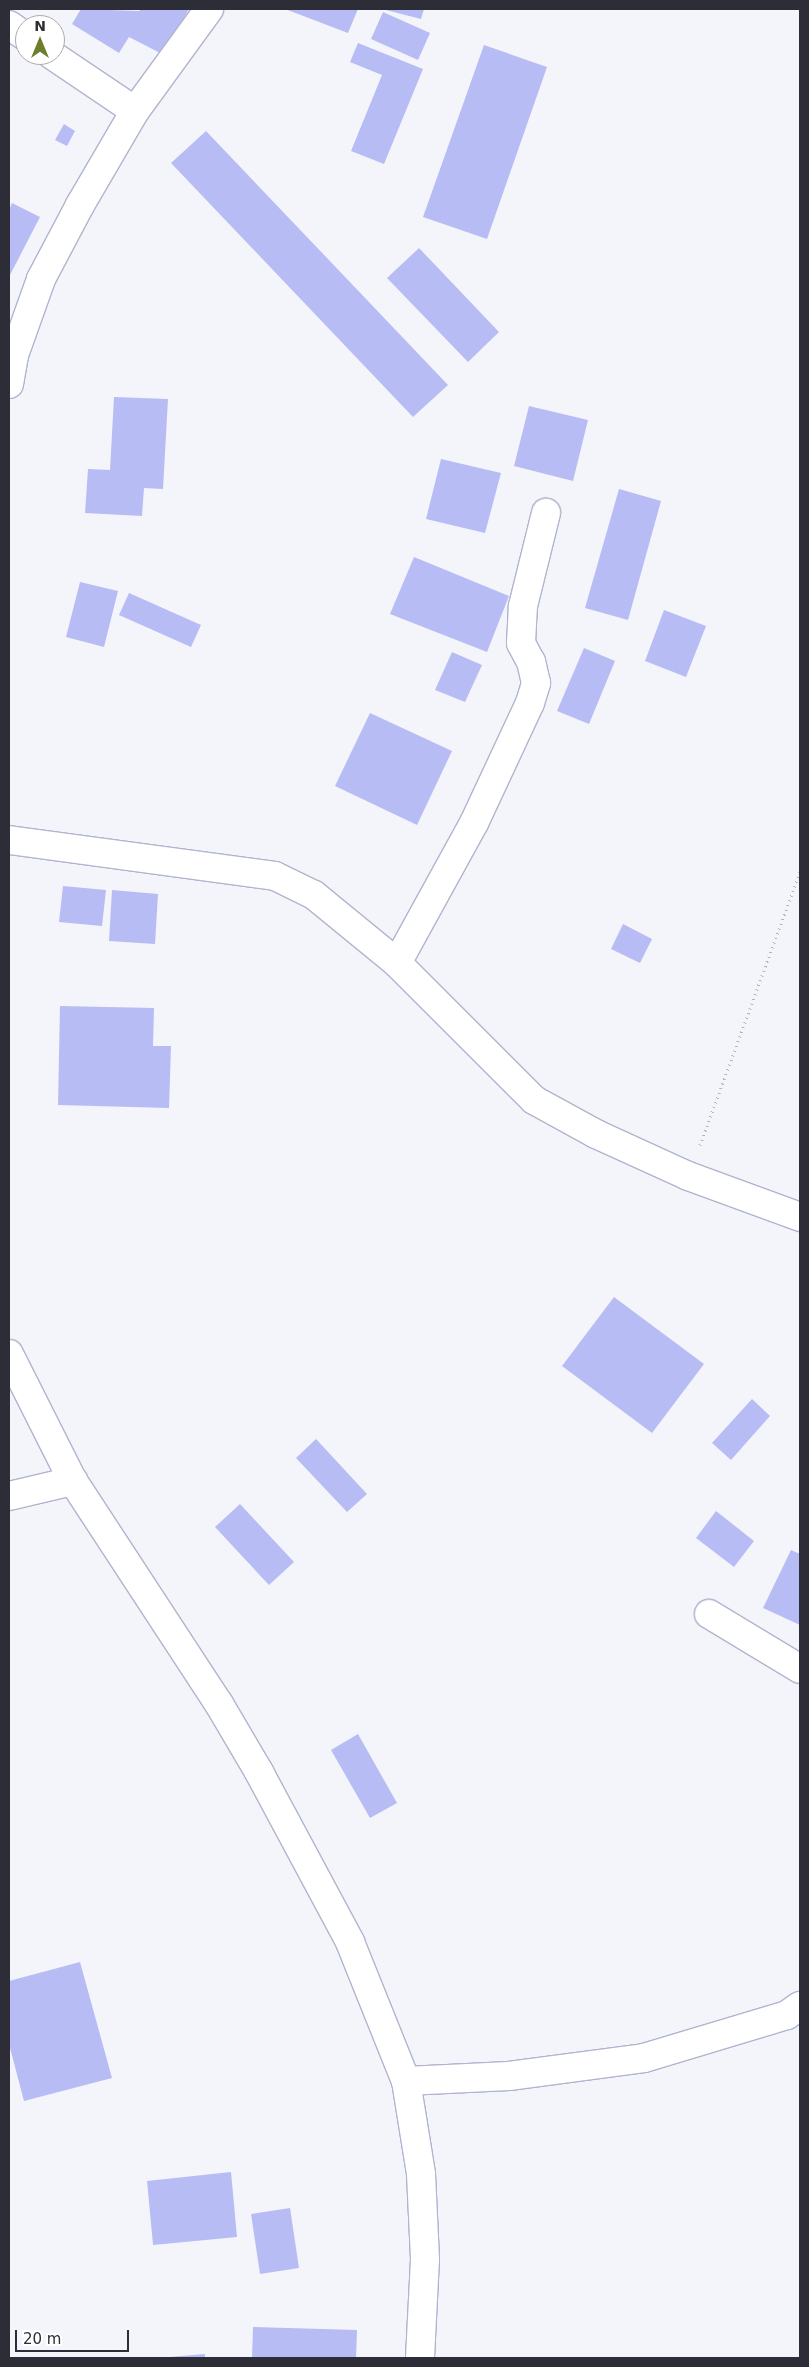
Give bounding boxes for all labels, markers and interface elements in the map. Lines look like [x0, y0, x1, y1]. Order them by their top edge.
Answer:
north arrow [15, 15, 65, 65]
text: N [34, 18, 46, 34]
scale bar [18, 2320, 131, 2352]
text: 20 m [23, 2330, 61, 2348]

